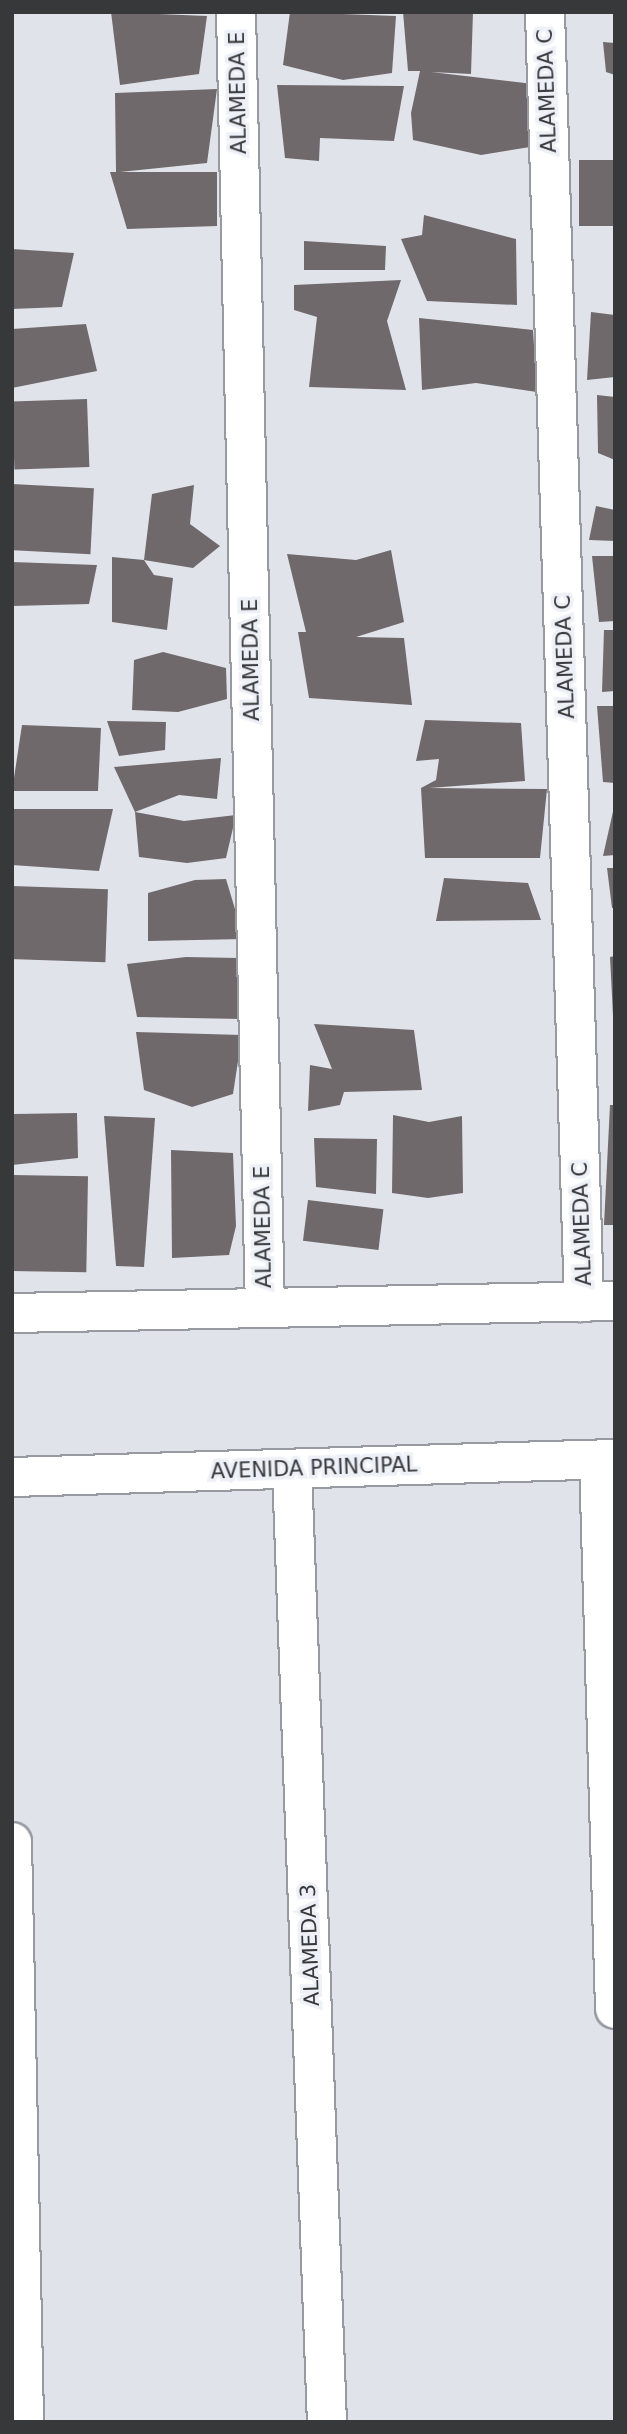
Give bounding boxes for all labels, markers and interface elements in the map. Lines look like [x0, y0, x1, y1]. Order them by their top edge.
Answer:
street label: ALAMEDA C [532, 29, 562, 153]
street label: ALAMEDA E [224, 32, 252, 154]
street label: ALAMEDA C [550, 595, 580, 719]
street label: ALAMEDA E [237, 599, 265, 721]
street label: ALAMEDA C [567, 1162, 597, 1286]
street label: ALAMEDA E [249, 1166, 277, 1288]
street label: AVENIDA PRINCIPAL [210, 1452, 418, 1484]
street label: ALAMEDA 3 [295, 1883, 325, 2007]

